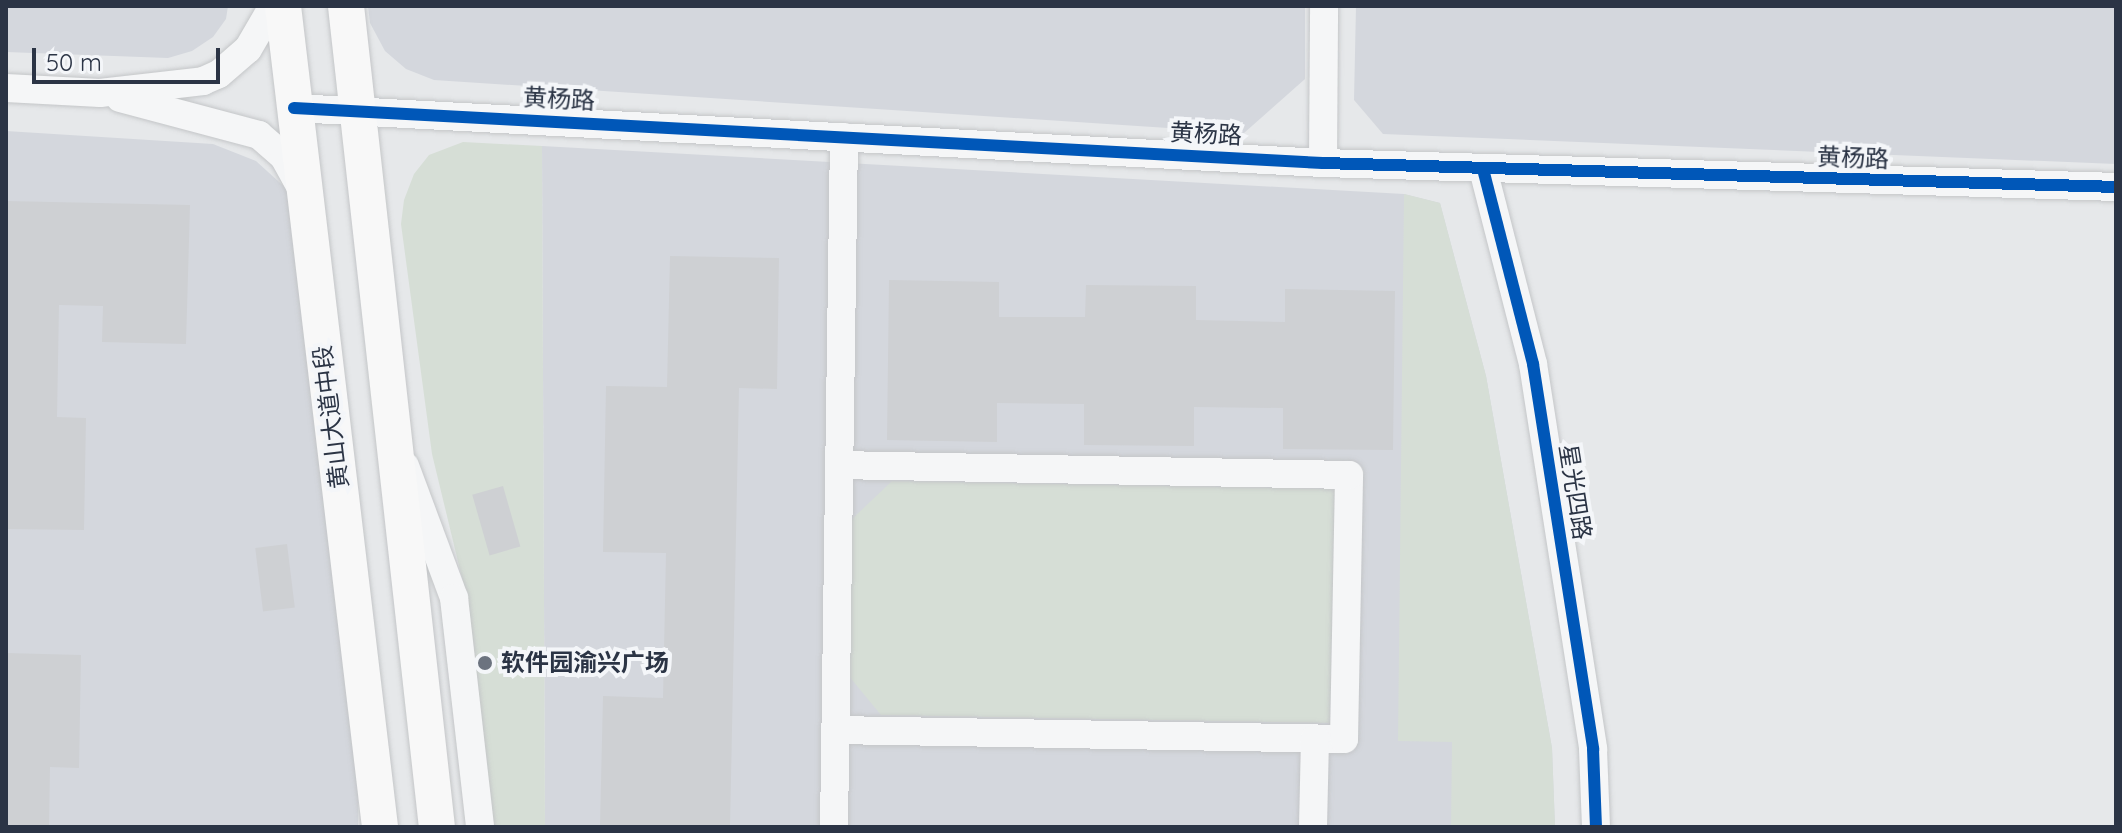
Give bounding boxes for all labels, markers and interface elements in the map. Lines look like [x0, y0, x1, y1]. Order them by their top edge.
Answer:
scale bar [36, 32, 224, 82]
text: 50 m [46, 47, 102, 77]
street label: 黄杨路 [522, 83, 596, 115]
street label: 黄杨路 [1169, 118, 1243, 150]
street label: 黄杨路 [1817, 142, 1889, 174]
street label: 黄山大道中段 [308, 344, 354, 490]
street label: 星光四路 [1553, 442, 1597, 542]
place label: 软件园渝兴广场 [501, 649, 669, 677]
marker: 软件园渝兴广场 [476, 654, 494, 672]

